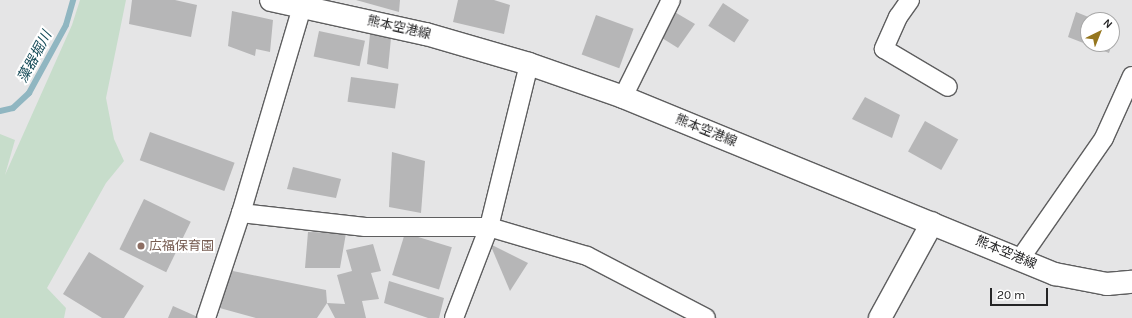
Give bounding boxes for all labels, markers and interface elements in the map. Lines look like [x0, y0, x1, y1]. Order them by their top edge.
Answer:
north arrow [1080, 12, 1120, 52]
street label: 熊本空港線 [366, 13, 432, 43]
text: N [1101, 16, 1115, 31]
water label: 藻器堀川 [14, 28, 56, 86]
street label: 熊本空港線 [673, 112, 739, 150]
street label: 熊本空港線 [973, 233, 1039, 273]
place label: 広福保育園 [149, 238, 214, 254]
marker: 広福保育園 [136, 241, 146, 251]
scale bar [992, 280, 1050, 306]
text: 20 m [997, 288, 1025, 302]

